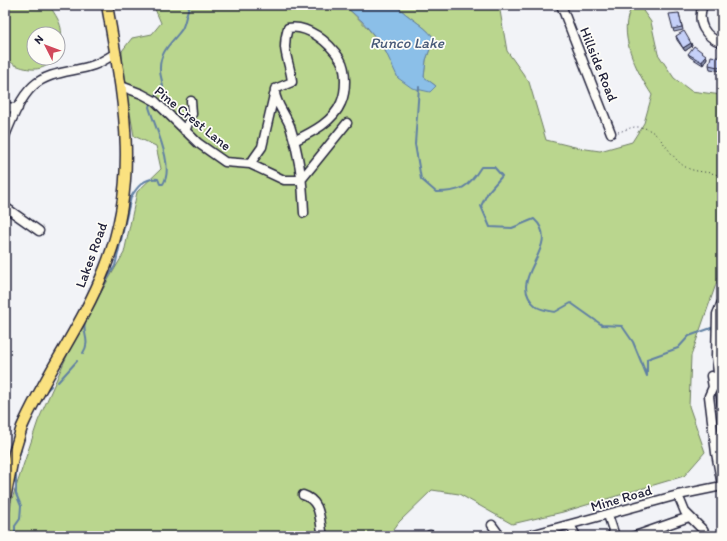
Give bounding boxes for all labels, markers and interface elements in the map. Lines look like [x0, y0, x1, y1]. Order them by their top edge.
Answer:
street label: Hillside Road [576, 25, 621, 104]
north arrow [26, 26, 66, 66]
text: N [32, 33, 46, 47]
water label: Runco Lake [370, 34, 445, 52]
street label: Pine Crest Lane [151, 82, 235, 155]
street label: Lakes Road [72, 220, 111, 290]
street label: Mine Road [589, 482, 654, 515]

